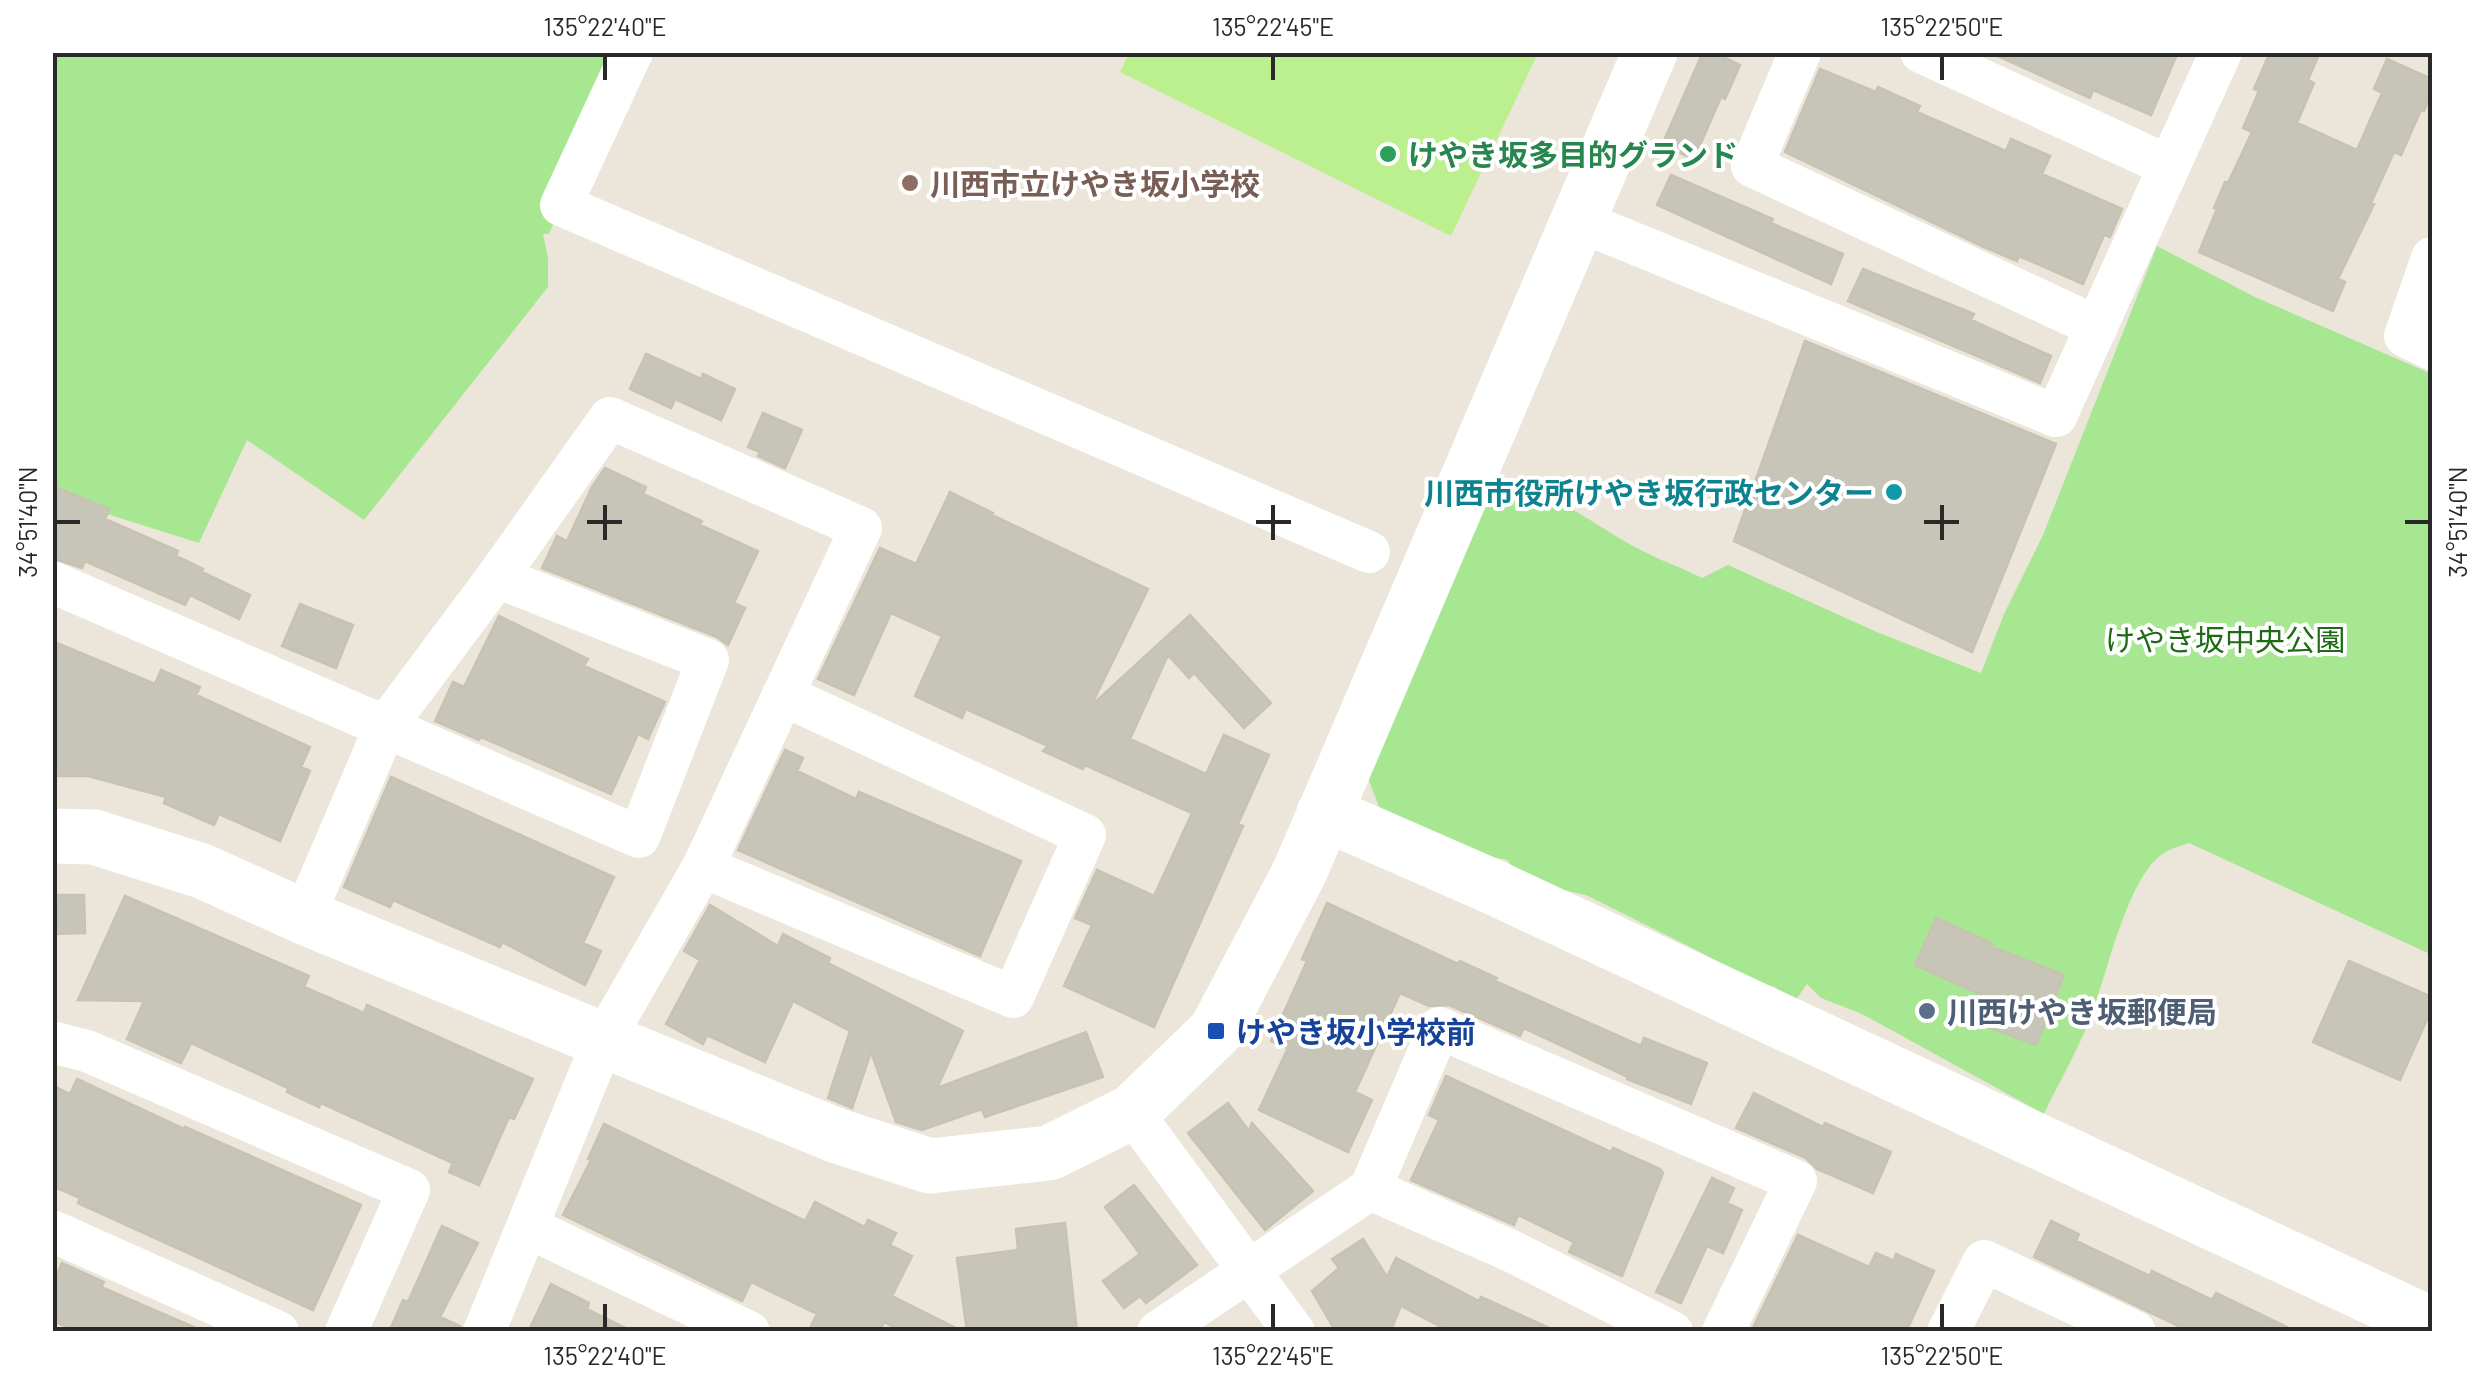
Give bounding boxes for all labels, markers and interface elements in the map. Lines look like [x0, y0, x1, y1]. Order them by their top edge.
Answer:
text: 135°22'40"E [543, 11, 667, 41]
text: 135°22'45"E [1212, 11, 1334, 41]
text: 135°22'50"E [1881, 11, 2003, 41]
place label: けやき坂多目的グランド [1408, 136, 1738, 172]
marker: けやき坂多目的グランド [1377, 143, 1399, 165]
place label: 川西市立けやき坂小学校 [930, 165, 1260, 201]
marker: 川西市立けやき坂小学校 [899, 172, 921, 194]
text: 34°51'40"N [12, 466, 42, 578]
text: 34°51'40"N [2442, 466, 2472, 578]
place label: 川西市役所けやき坂行政センター [1424, 474, 1874, 510]
marker: 川西市役所けやき坂行政センター [1883, 481, 1905, 503]
park label: けやき坂中央公園 [2105, 621, 2345, 657]
place label: 川西けやき坂郵便局 [1947, 993, 2217, 1029]
marker: 川西けやき坂郵便局 [1916, 1000, 1938, 1022]
place label: けやき坂小学校前 [1236, 1013, 1476, 1049]
marker: けやき坂小学校前 [1205, 1020, 1227, 1042]
text: 135°22'40"E [543, 1340, 667, 1370]
text: 135°22'45"E [1212, 1340, 1334, 1370]
text: 135°22'50"E [1881, 1340, 2003, 1370]

